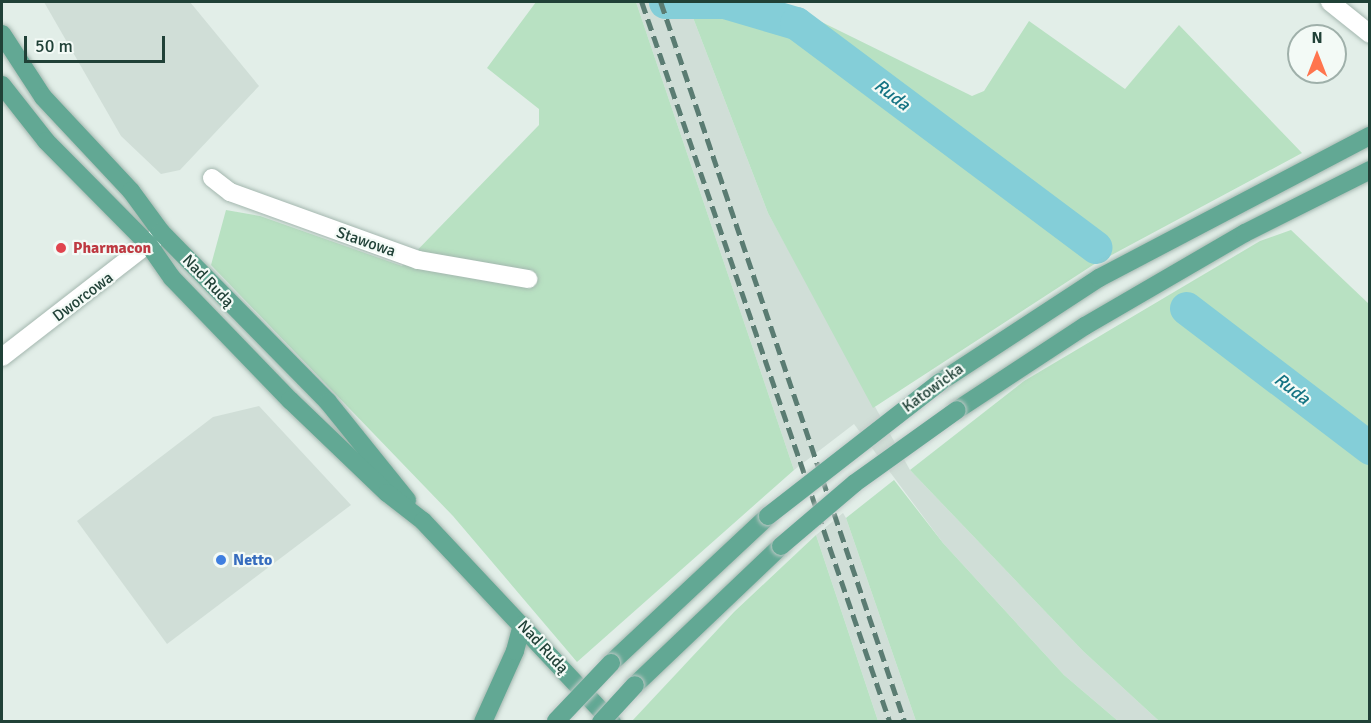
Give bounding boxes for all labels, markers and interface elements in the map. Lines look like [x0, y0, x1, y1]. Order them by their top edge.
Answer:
scale bar [27, 24, 168, 62]
north arrow [1287, 24, 1347, 84]
text: N [1311, 28, 1323, 48]
text: 50 m [35, 35, 73, 57]
water label: Ruda [870, 75, 914, 115]
street label: Stawowa [334, 223, 398, 261]
place label: Pharmacon [73, 238, 151, 258]
marker: Pharmacon [54, 241, 68, 255]
street label: Nad Rudą [178, 251, 238, 311]
street label: Dworcowa [49, 268, 117, 326]
street label: Katowicka [899, 359, 967, 417]
water label: Ruda [1270, 369, 1314, 409]
place label: Netto [233, 550, 272, 570]
marker: Netto [214, 553, 228, 567]
street label: Nad Rudą [514, 616, 572, 678]

